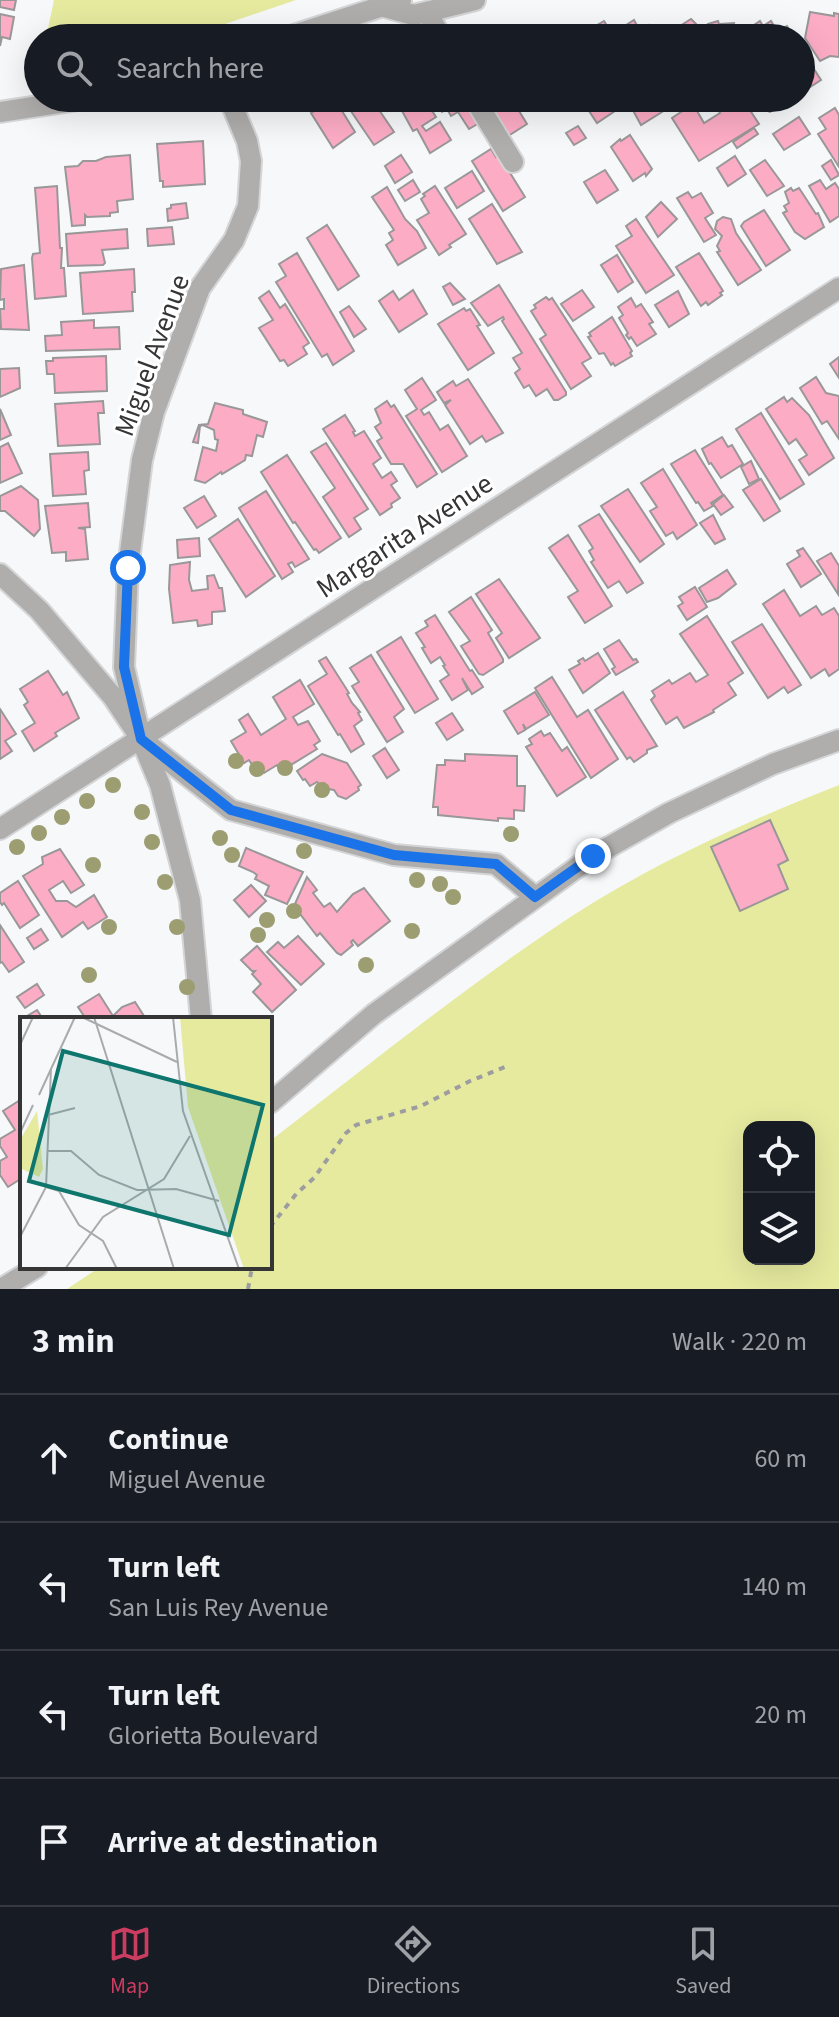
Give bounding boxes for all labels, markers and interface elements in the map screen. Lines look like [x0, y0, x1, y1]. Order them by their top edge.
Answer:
search box [24, 24, 815, 112]
icon: search [52, 46, 96, 90]
text: Search here [116, 47, 264, 90]
street label: Miguel Avenue [104, 269, 200, 442]
street label: Margarita Avenue [308, 464, 501, 608]
route start [110, 550, 146, 586]
route end [575, 838, 611, 874]
inset map [20, 1017, 272, 1269]
map controls [743, 1121, 815, 1265]
button: locate [743, 1121, 815, 1193]
button: layers [743, 1193, 815, 1265]
text: 3 min [32, 1317, 115, 1366]
text: Walk · 220 m [672, 1323, 807, 1360]
text: Continue [108, 1418, 229, 1461]
icon: ahead [32, 1436, 76, 1480]
text: 60 m [754, 1440, 807, 1477]
text: Miguel Avenue [108, 1461, 265, 1498]
text: Turn left [108, 1546, 220, 1589]
icon: left [32, 1564, 76, 1608]
text: 140 m [741, 1568, 807, 1605]
text: San Luis Rey Avenue [108, 1589, 328, 1626]
text: Turn left [108, 1674, 220, 1717]
icon: left [32, 1692, 76, 1736]
text: 20 m [754, 1696, 807, 1733]
text: Glorietta Boulevard [108, 1717, 319, 1754]
icon: arrive [32, 1820, 76, 1864]
text: Arrive at destination [108, 1821, 378, 1864]
tab: Map [108, 1922, 152, 2002]
tab: Directions [367, 1922, 460, 2002]
tab: Saved [675, 1922, 731, 2002]

